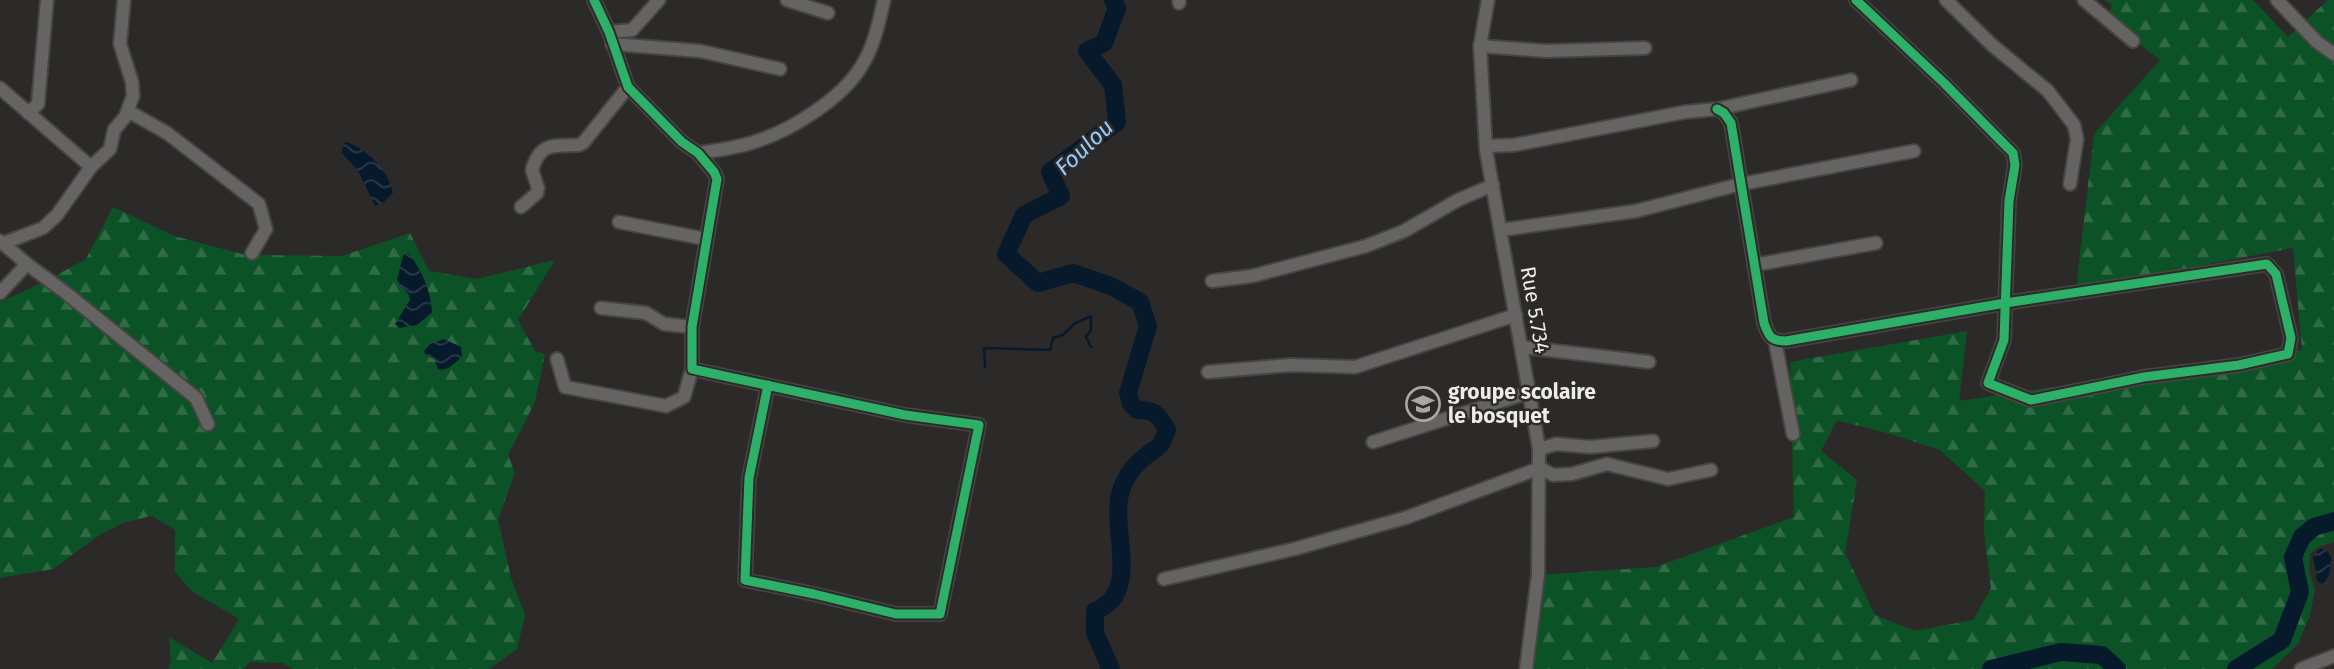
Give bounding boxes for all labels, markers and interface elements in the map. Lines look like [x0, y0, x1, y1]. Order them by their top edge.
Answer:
water label: Foulou [1049, 113, 1119, 181]
street label: Rue 5.734 [1515, 264, 1555, 356]
place label: groupe scolaire le bosquet [1448, 379, 1596, 429]
school or university icon: groupe scolaire le bosquet [1404, 385, 1442, 423]

